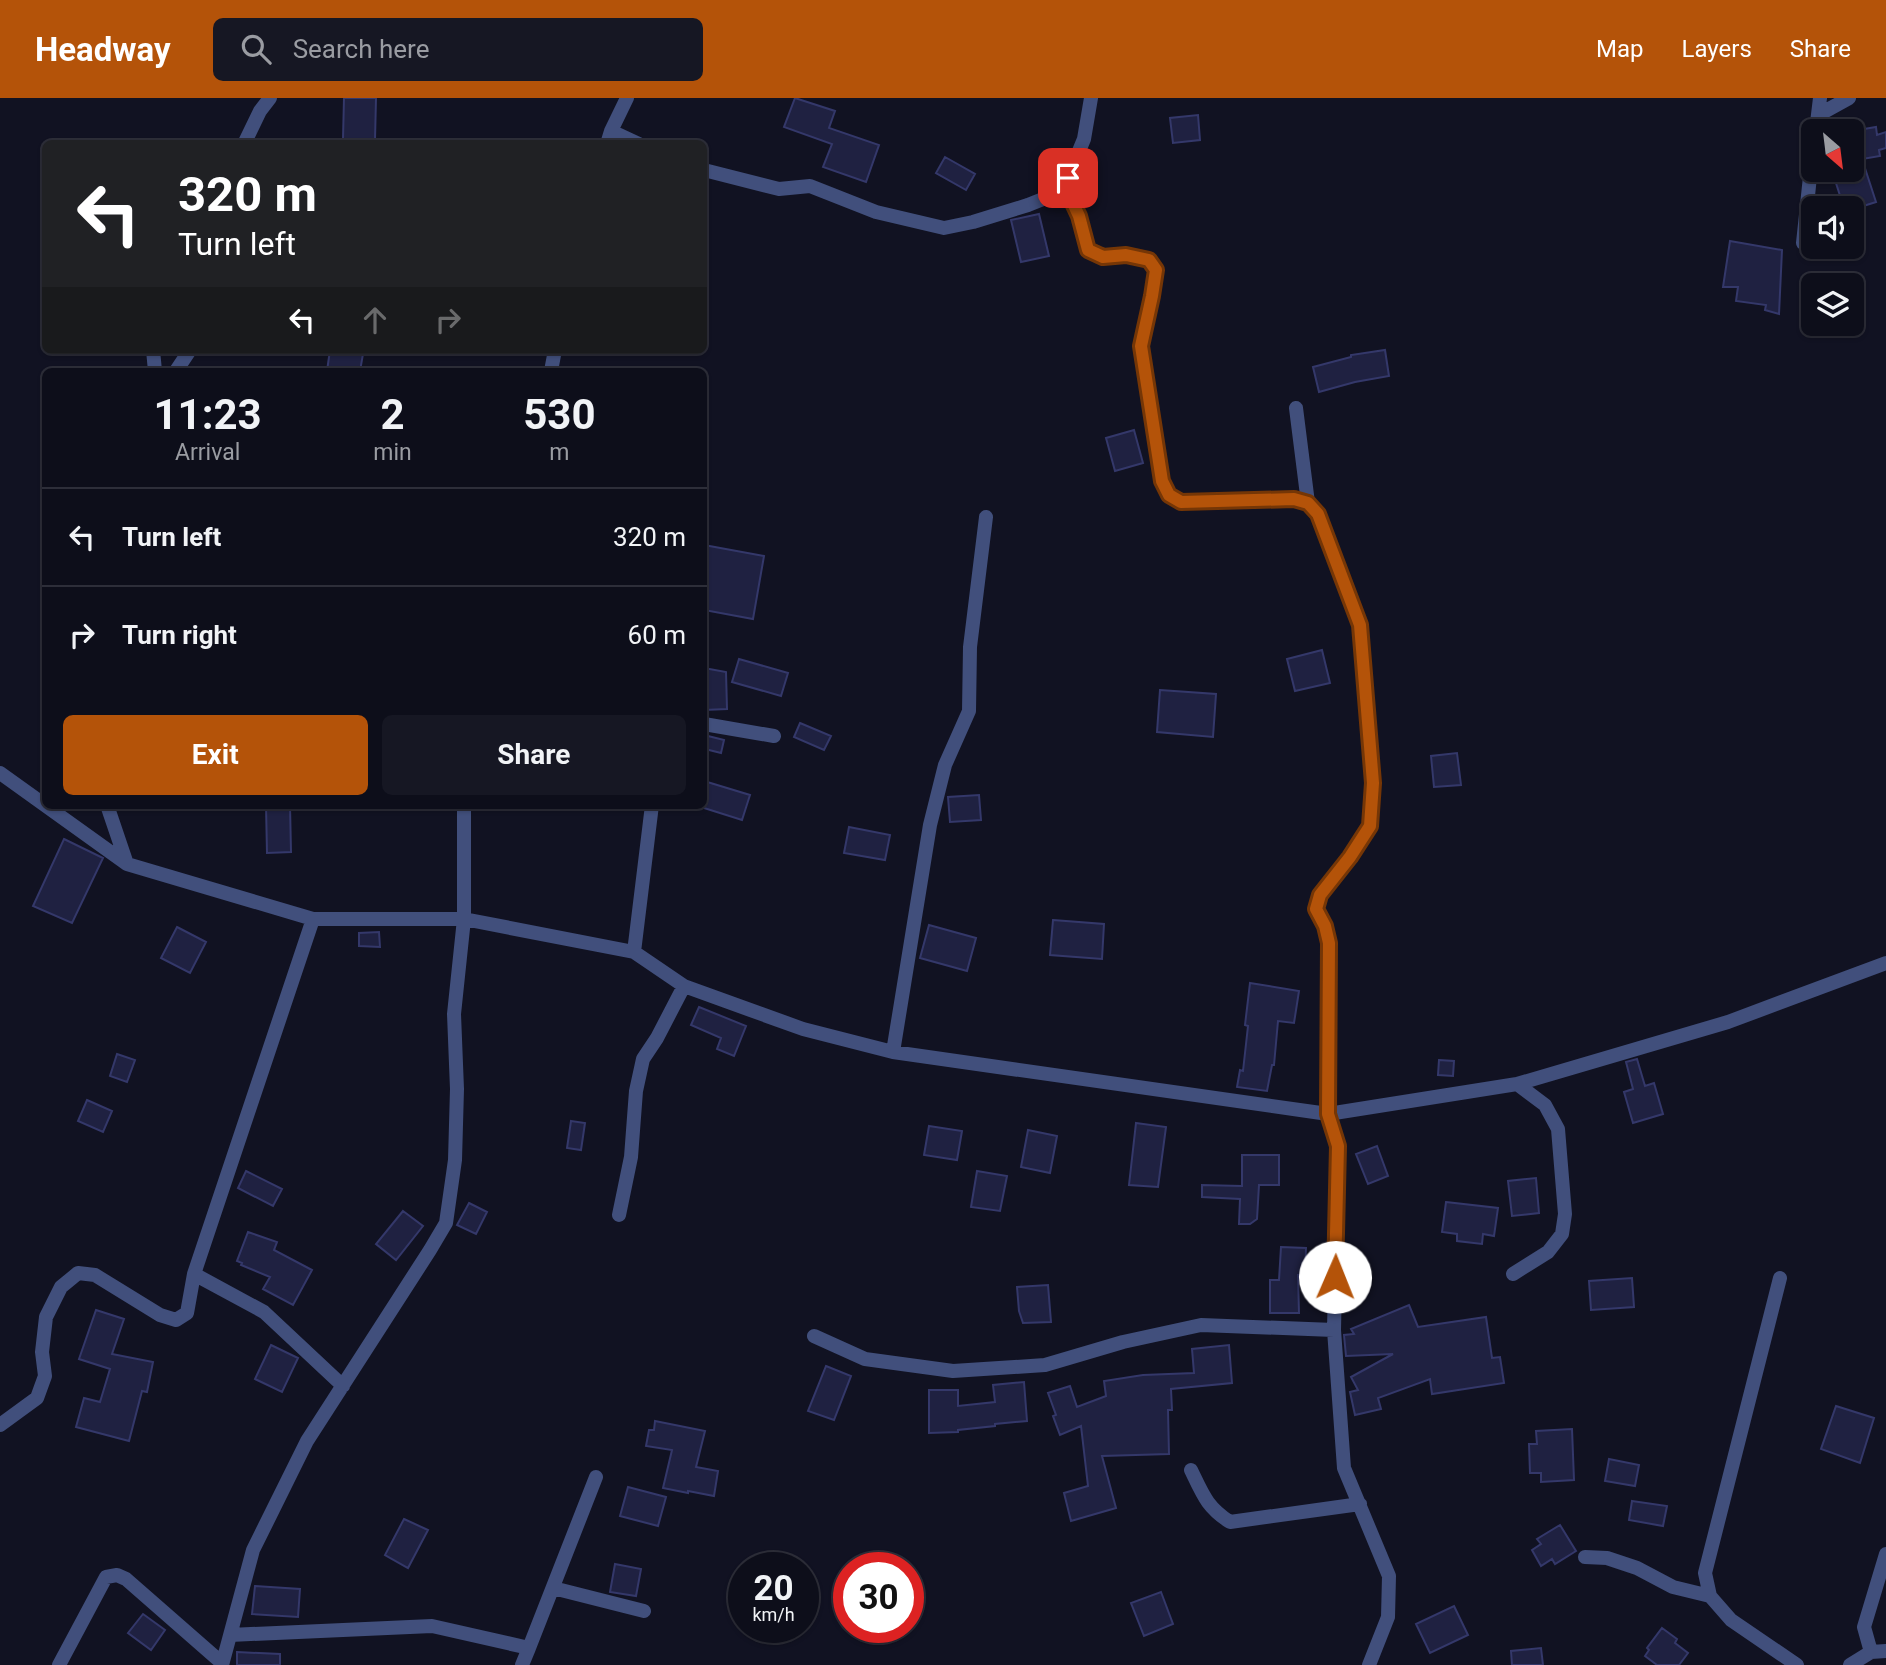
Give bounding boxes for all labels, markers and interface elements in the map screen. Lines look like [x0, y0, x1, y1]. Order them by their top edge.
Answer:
search box [213, 18, 703, 81]
text: Headway [35, 30, 171, 69]
icon: search [237, 30, 275, 68]
text: Search here [293, 34, 429, 64]
text: Map [1596, 35, 1644, 63]
text: Layers [1682, 35, 1752, 63]
text: Share [1790, 35, 1851, 63]
north arrow [1801, 119, 1864, 182]
map controls [1801, 119, 1864, 336]
pin [1038, 148, 1098, 208]
icon: arrive [1049, 159, 1087, 197]
text: 320 m [178, 166, 317, 223]
icon: left [63, 168, 154, 259]
button: sound [1801, 196, 1864, 259]
text: Turn left [178, 225, 296, 263]
button: layers [1801, 273, 1864, 336]
icon: left [283, 301, 321, 339]
icon: ahead [356, 301, 394, 339]
icon: right [429, 301, 467, 339]
text: 11:23 [154, 390, 262, 439]
text: 2 [380, 390, 405, 439]
text: 530 [523, 390, 596, 439]
text: Arrival [175, 439, 240, 466]
text: min [373, 439, 412, 466]
text: m [549, 439, 569, 466]
icon: left [63, 518, 101, 556]
text: Turn left [122, 522, 221, 552]
text: 320 m [613, 522, 686, 552]
icon: right [63, 616, 101, 654]
text: Turn right [122, 620, 237, 650]
text: 60 m [628, 620, 686, 650]
button: Exit [63, 715, 368, 795]
button: Share [382, 715, 686, 795]
position arrow [1298, 1240, 1372, 1314]
speed limit sign: 30 [833, 1552, 924, 1643]
text: 20 [753, 1568, 794, 1609]
text: km/h [752, 1604, 795, 1625]

